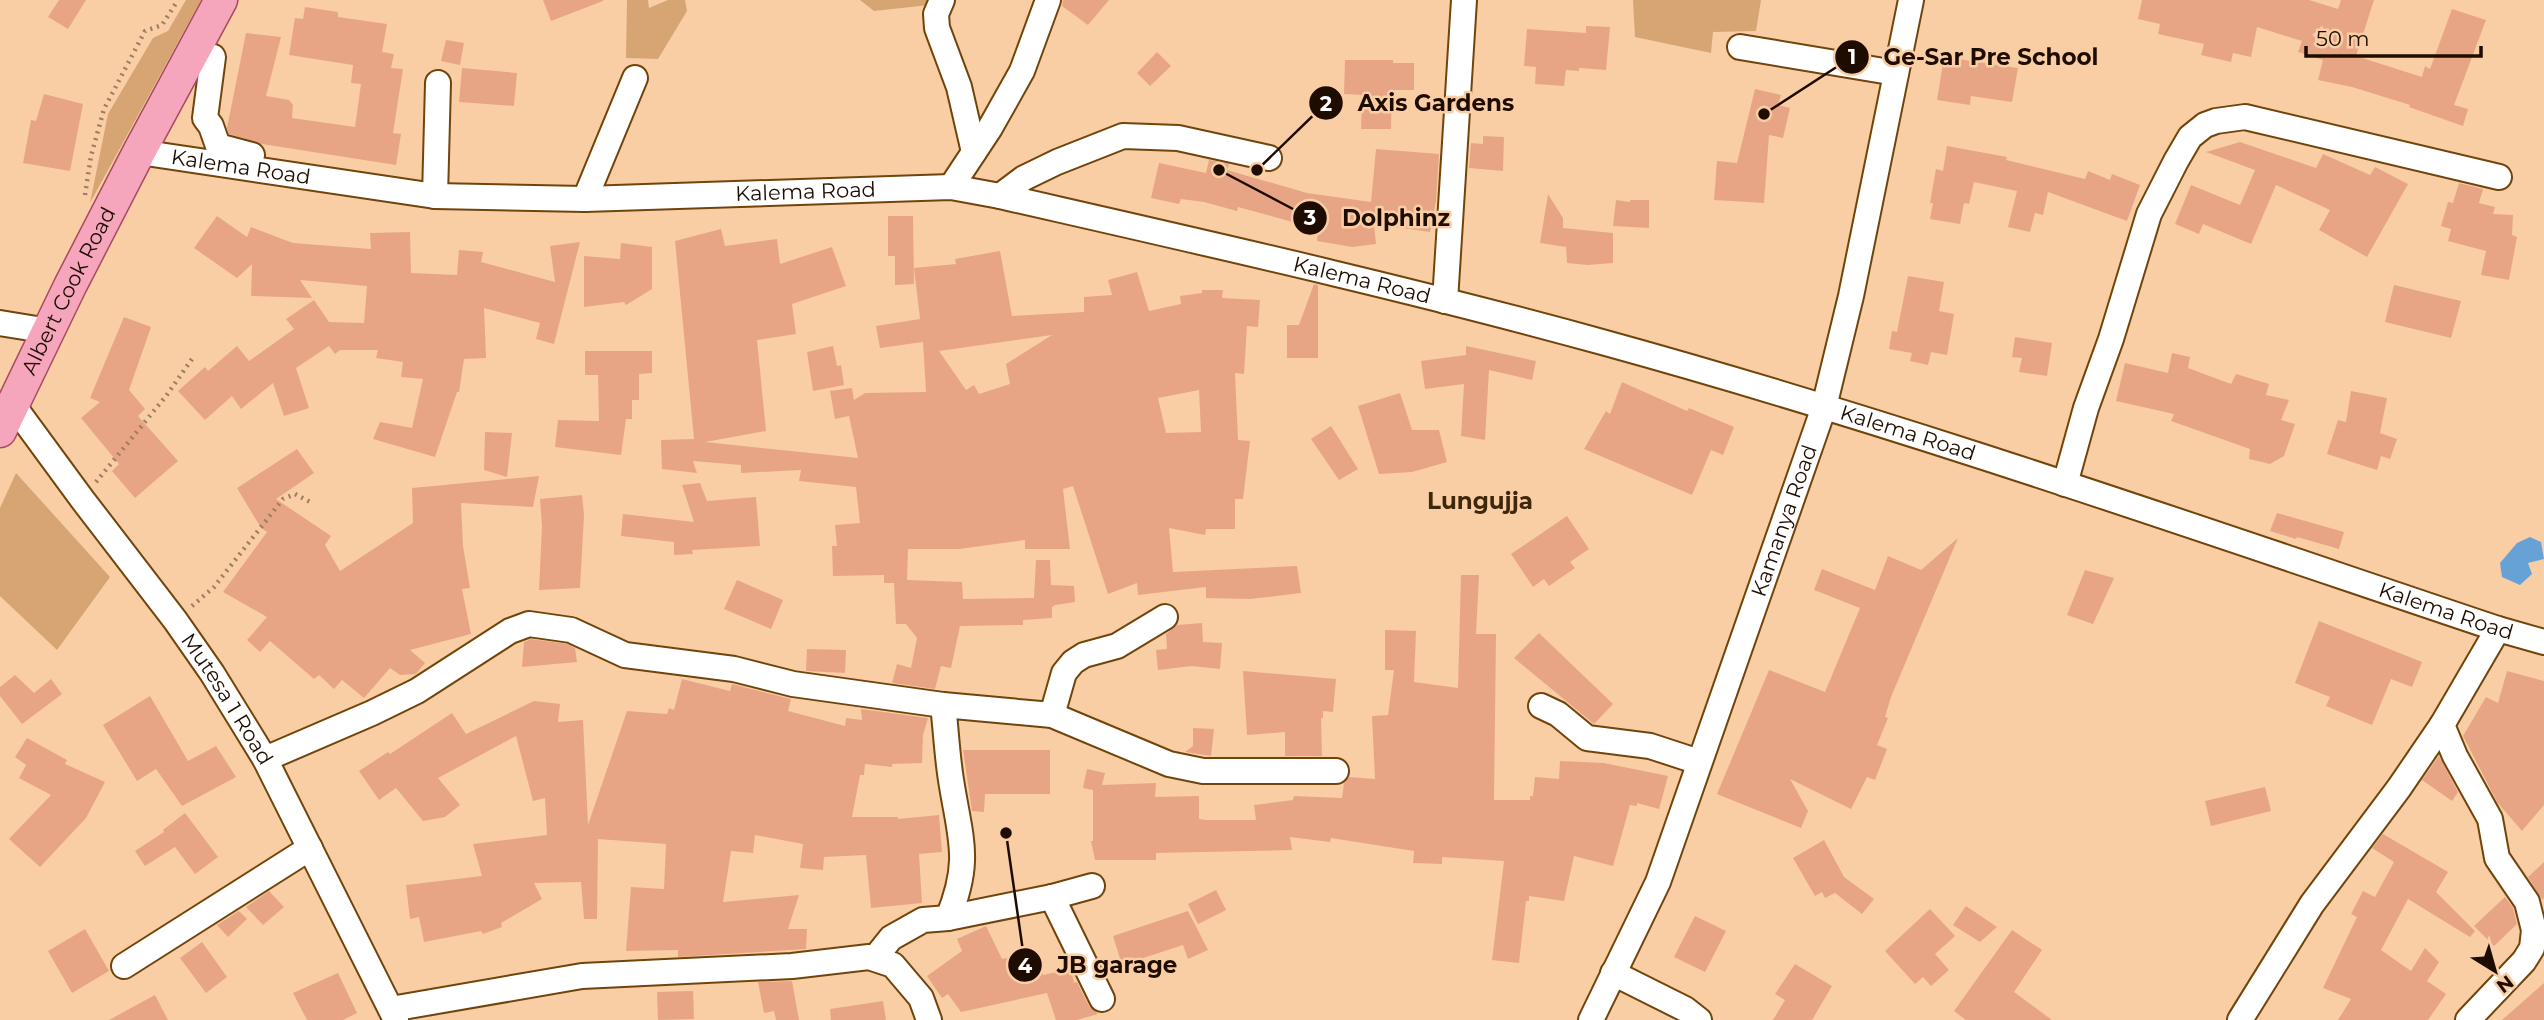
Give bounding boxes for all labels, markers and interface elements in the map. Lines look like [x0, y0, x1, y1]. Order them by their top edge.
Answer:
scale bar [2306, 14, 2481, 58]
text: 50 m [2316, 26, 2370, 51]
callout: Ge-Sar Pre School [1835, 35, 2113, 79]
text: Ge-Sar Pre School [1884, 43, 2098, 71]
text: 1 [1848, 44, 1856, 69]
callout: Axis Gardens [1308, 81, 1528, 125]
text: Axis Gardens [1357, 89, 1514, 117]
text: 2 [1320, 91, 1332, 116]
street label: Kalema Road [170, 144, 312, 189]
street label: Kalema Road [735, 176, 876, 206]
callout: Dolphinz [1293, 196, 1464, 240]
street label: Albert Cook Road [16, 203, 121, 379]
text: Dolphinz [1342, 204, 1450, 232]
text: 3 [1303, 205, 1316, 230]
street label: Kalema Road [1291, 251, 1433, 309]
street label: Kalema Road [1837, 400, 1979, 466]
street label: Kamanya Road [1746, 441, 1822, 600]
district label: Lungujja [1427, 487, 1533, 515]
street label: Kalema Road [2376, 577, 2516, 645]
street label: Mutesa 1 Road [176, 628, 279, 769]
north arrow [2460, 936, 2530, 1006]
callout: JB garage [1007, 943, 1191, 987]
text: JB garage [1056, 951, 1177, 979]
text: 4 [1018, 953, 1033, 978]
text: N [2492, 970, 2518, 998]

